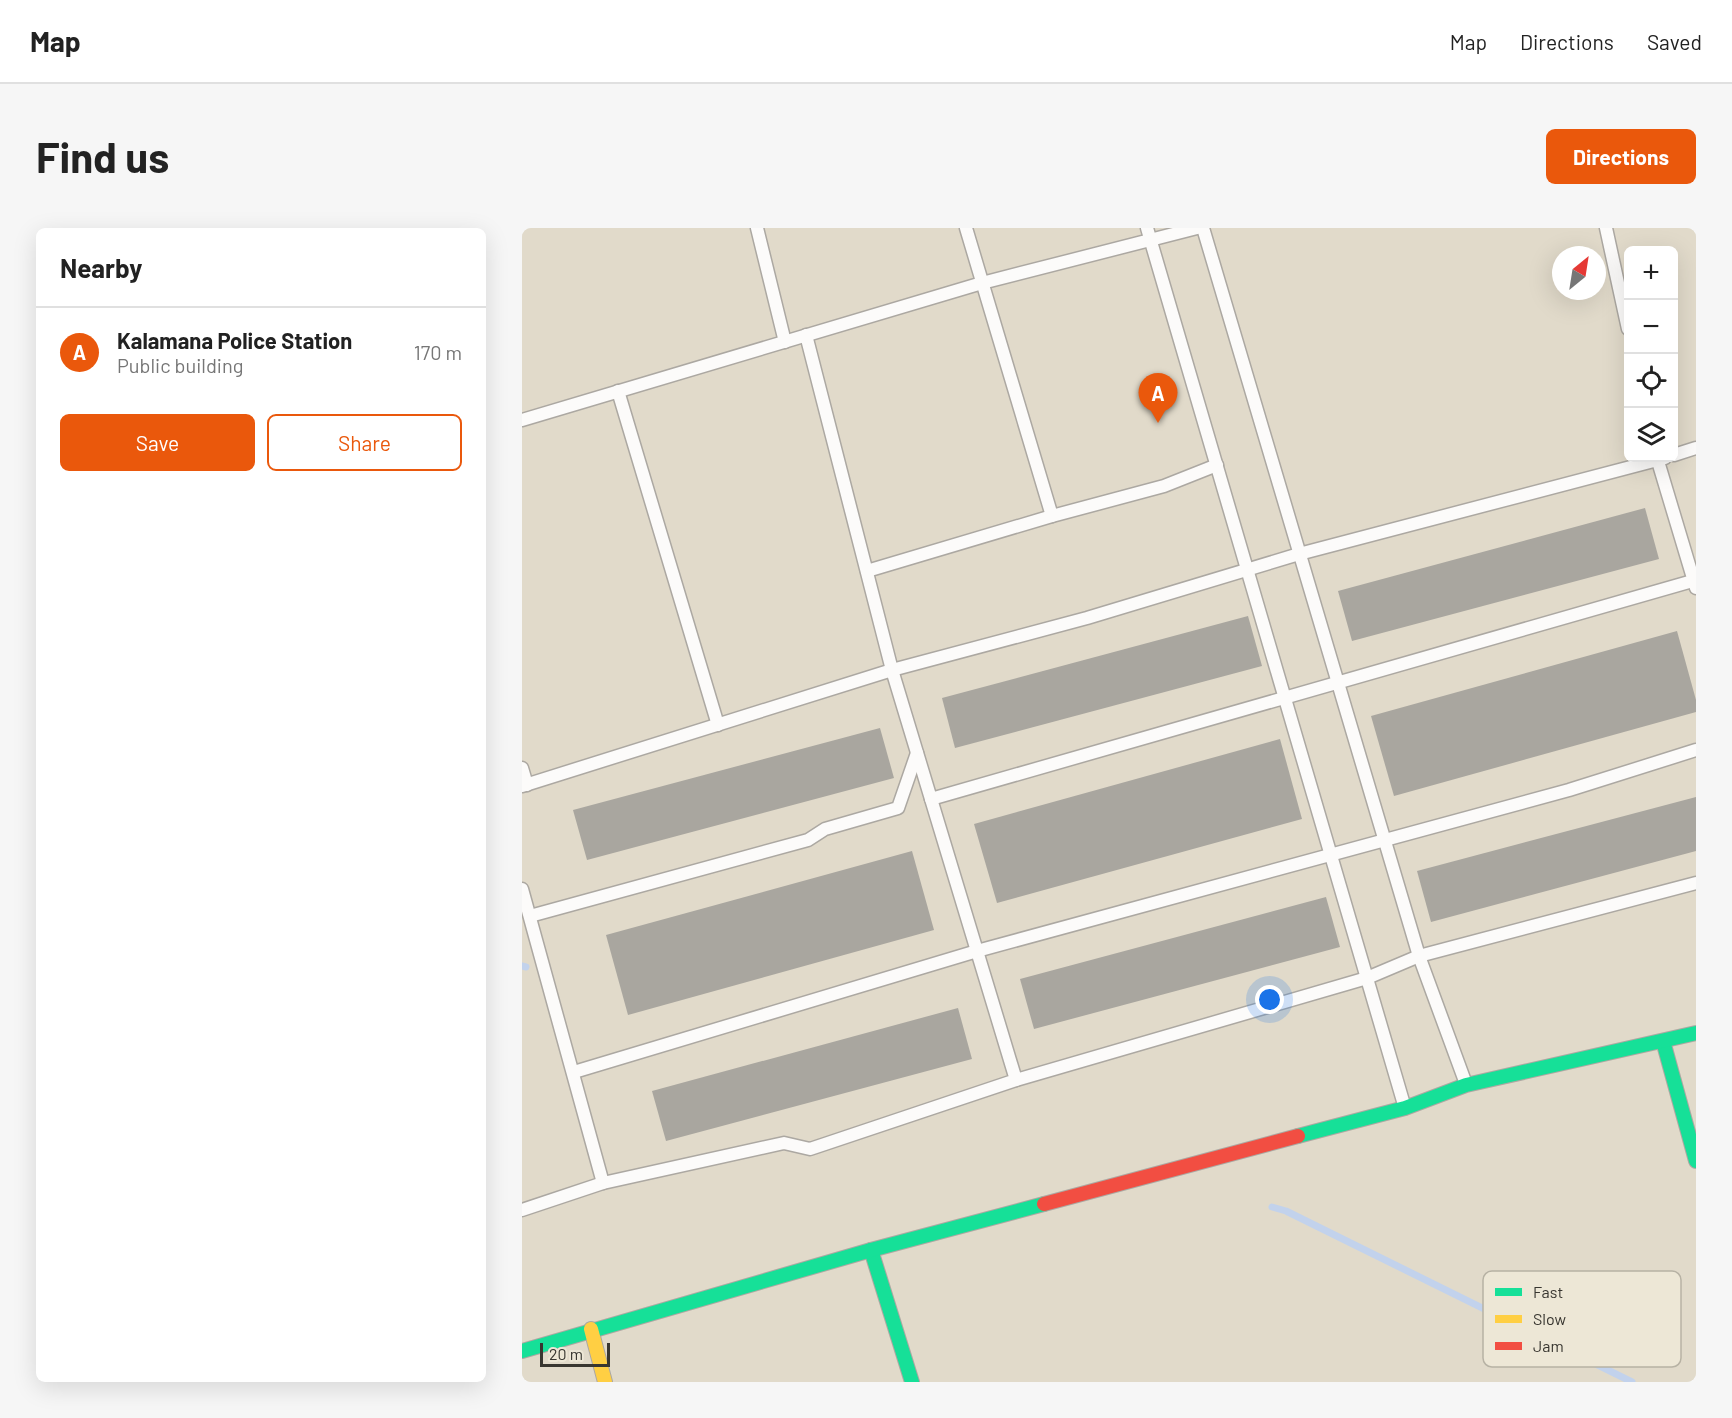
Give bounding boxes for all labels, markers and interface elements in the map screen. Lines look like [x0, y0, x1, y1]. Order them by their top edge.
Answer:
text: Map [30, 24, 81, 58]
text: Map [1450, 29, 1487, 54]
text: Directions [1520, 29, 1614, 54]
text: Saved [1647, 29, 1702, 54]
button: Directions [1546, 129, 1696, 184]
text: Find us [36, 131, 169, 181]
north arrow [1552, 246, 1606, 300]
map controls [1624, 246, 1678, 462]
button: + [1624, 246, 1678, 300]
text: Nearby [60, 252, 142, 283]
button: − [1624, 300, 1678, 354]
text: Kalamana Police Station [117, 327, 352, 353]
text: A [73, 340, 86, 364]
text: 170 m [414, 340, 462, 364]
text: Public building [117, 353, 243, 377]
button: locate [1624, 354, 1678, 408]
pin: A [1138, 374, 1178, 423]
button: layers [1624, 408, 1678, 462]
button: Save [60, 414, 255, 471]
button: Share [267, 414, 462, 471]
your location [1255, 985, 1284, 1014]
legend [1483, 1271, 1681, 1367]
text: Fast [1533, 1282, 1563, 1301]
text: Slow [1533, 1309, 1566, 1328]
text: Jam [1533, 1336, 1564, 1355]
scale bar [540, 1340, 610, 1368]
text: 20 m [549, 1344, 583, 1363]

